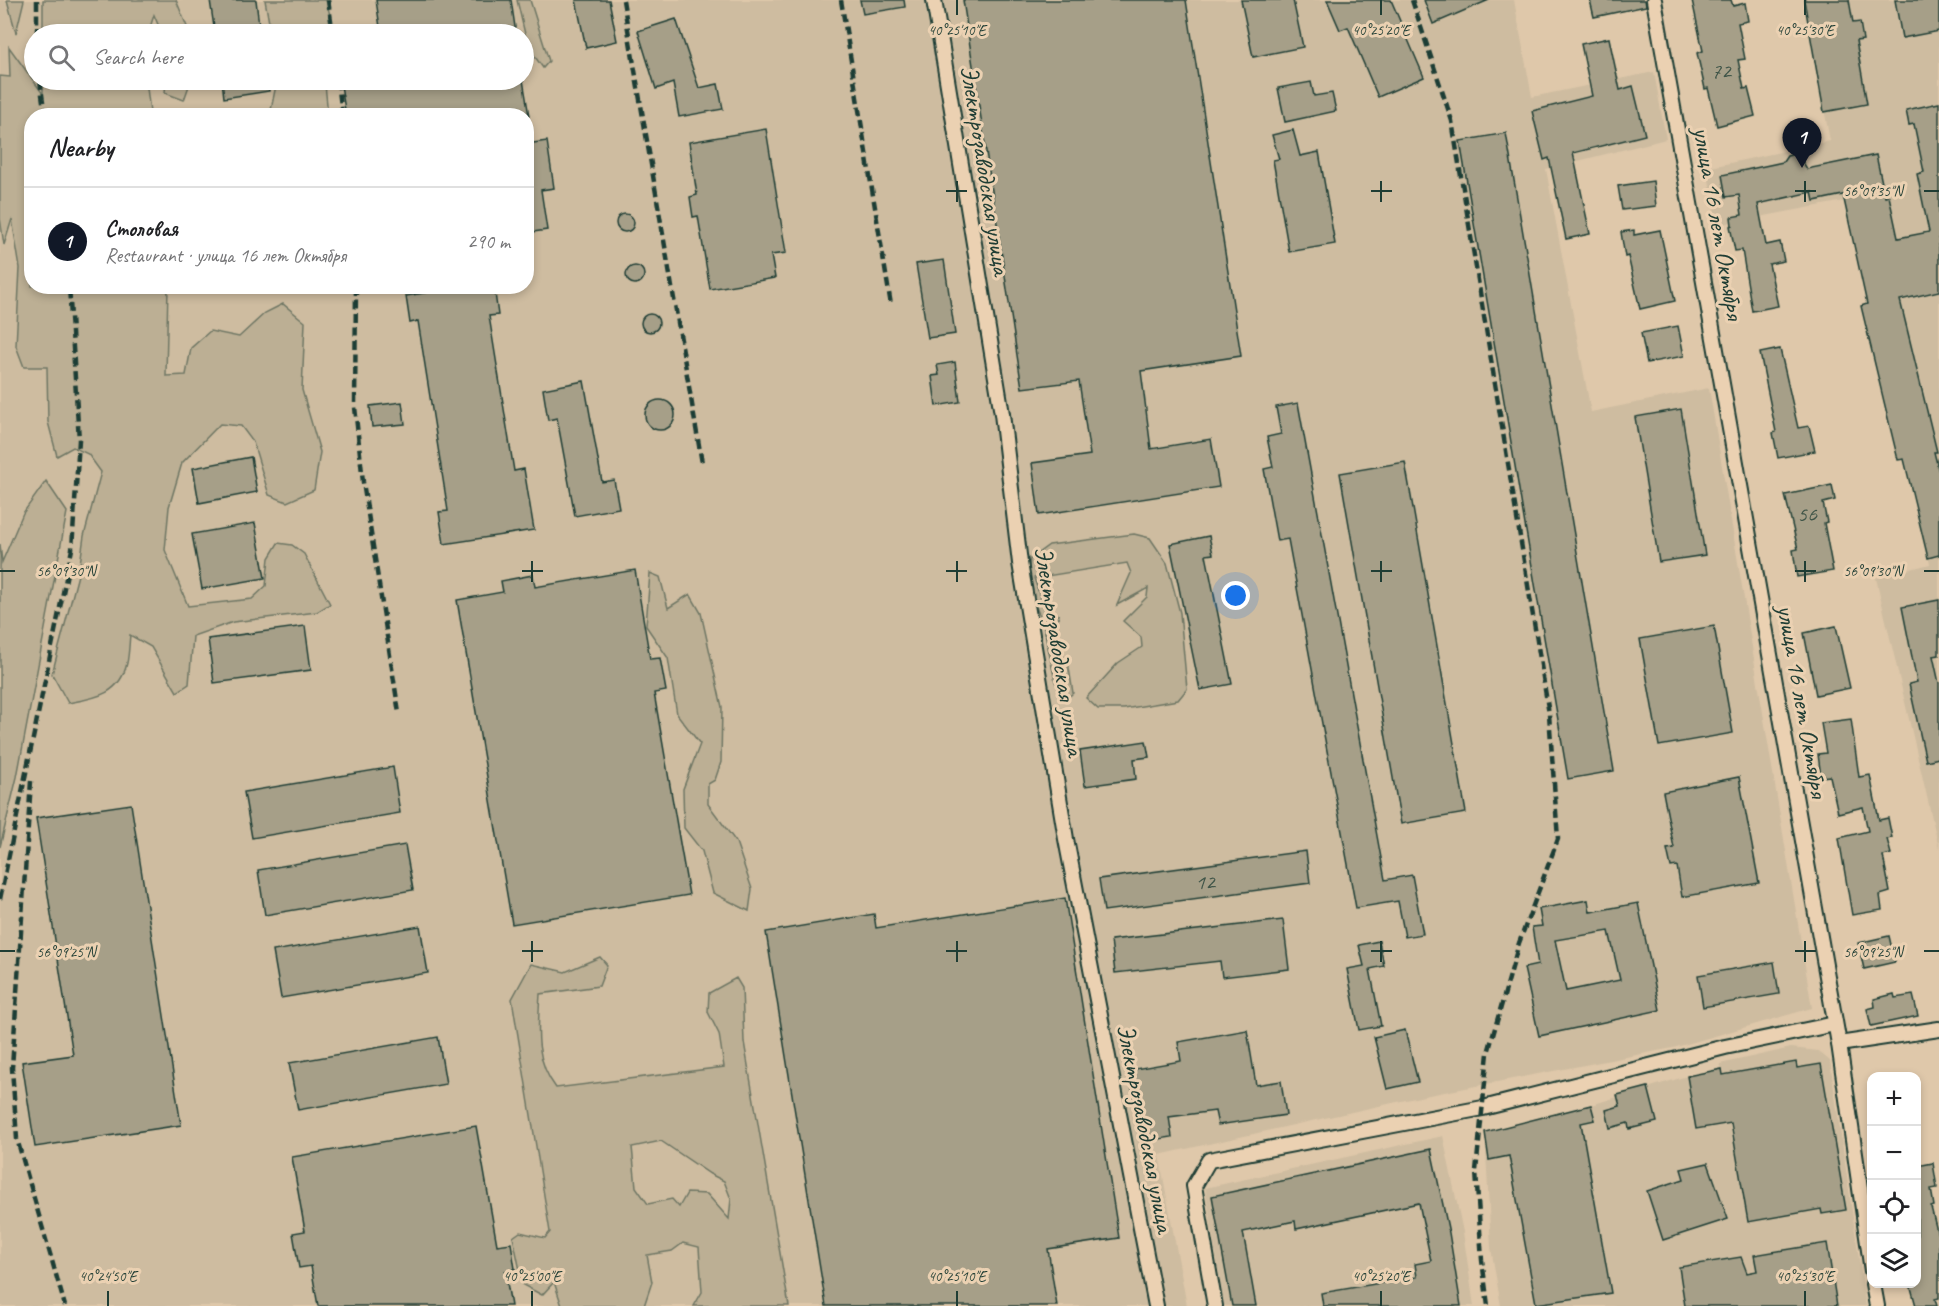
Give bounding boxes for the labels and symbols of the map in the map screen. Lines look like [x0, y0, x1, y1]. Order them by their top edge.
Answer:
text: 40°25'10"E [928, 21, 988, 40]
text: 40°25'20"E [1352, 21, 1412, 40]
text: 40°25'30"E [1776, 21, 1836, 40]
house number: 72 [1711, 57, 1733, 85]
street label: Электрозаводская улица [953, 63, 1019, 280]
pin: 1 [1782, 118, 1822, 168]
street label: улица 16 лет Октября [1685, 122, 1752, 324]
text: 56°09'35"N [1843, 182, 1906, 201]
house number: 56 [1797, 500, 1818, 528]
street label: Электрозаводская улица [1027, 544, 1093, 761]
text: 56°09'30"N [36, 562, 99, 581]
text: 56°09'30"N [1843, 562, 1906, 581]
your location [1221, 581, 1250, 610]
street label: улица 16 лет Октября [1769, 600, 1836, 802]
house number: 12 [1195, 868, 1217, 896]
text: 56°09'25"N [36, 943, 99, 962]
text: 56°09'25"N [1843, 943, 1906, 962]
street label: Электрозаводская улица [1109, 1021, 1182, 1238]
text: 40°24'50"E [79, 1267, 139, 1286]
text: 40°25'00"E [503, 1267, 563, 1286]
text: 40°25'10"E [928, 1267, 988, 1286]
text: 40°25'20"E [1352, 1267, 1412, 1286]
text: 40°25'30"E [1776, 1267, 1836, 1286]

